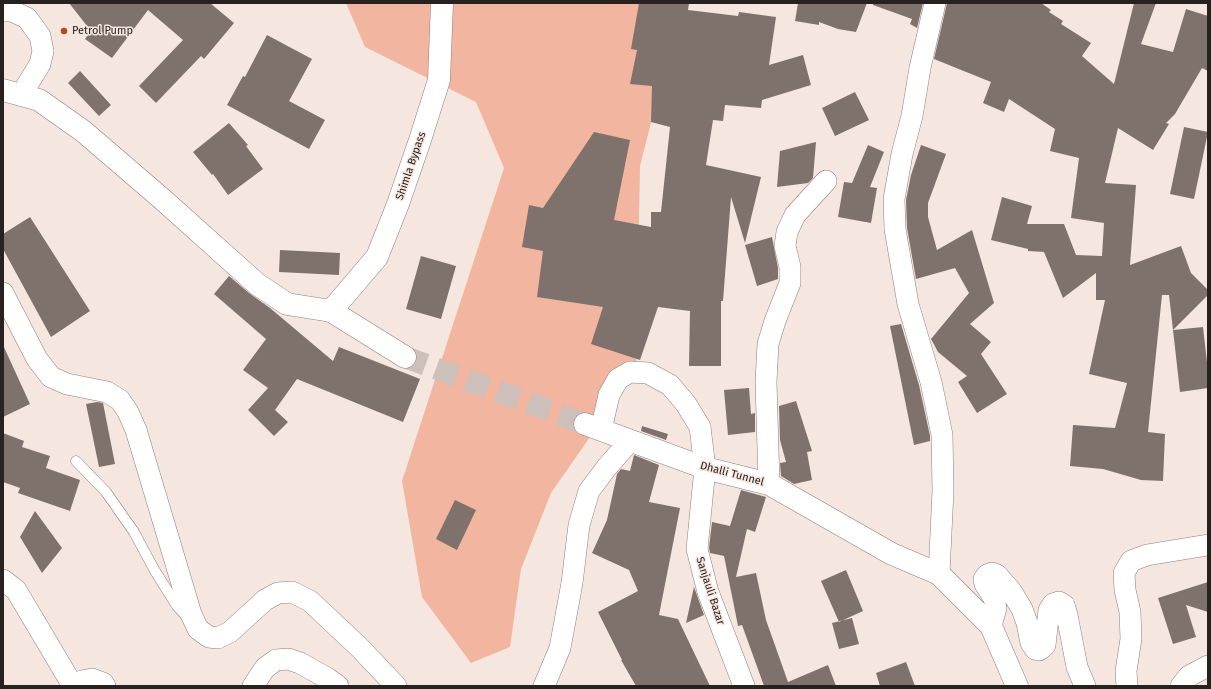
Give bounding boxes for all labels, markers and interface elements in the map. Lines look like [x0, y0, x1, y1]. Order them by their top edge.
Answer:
place label: Petrol Pump [72, 24, 133, 38]
marker: Petrol Pump [59, 26, 69, 36]
street label: Shimla Bypass [393, 130, 429, 202]
street label: Dhalli Tunnel [699, 459, 765, 489]
street label: Sanjauli Bazar [693, 555, 727, 627]

